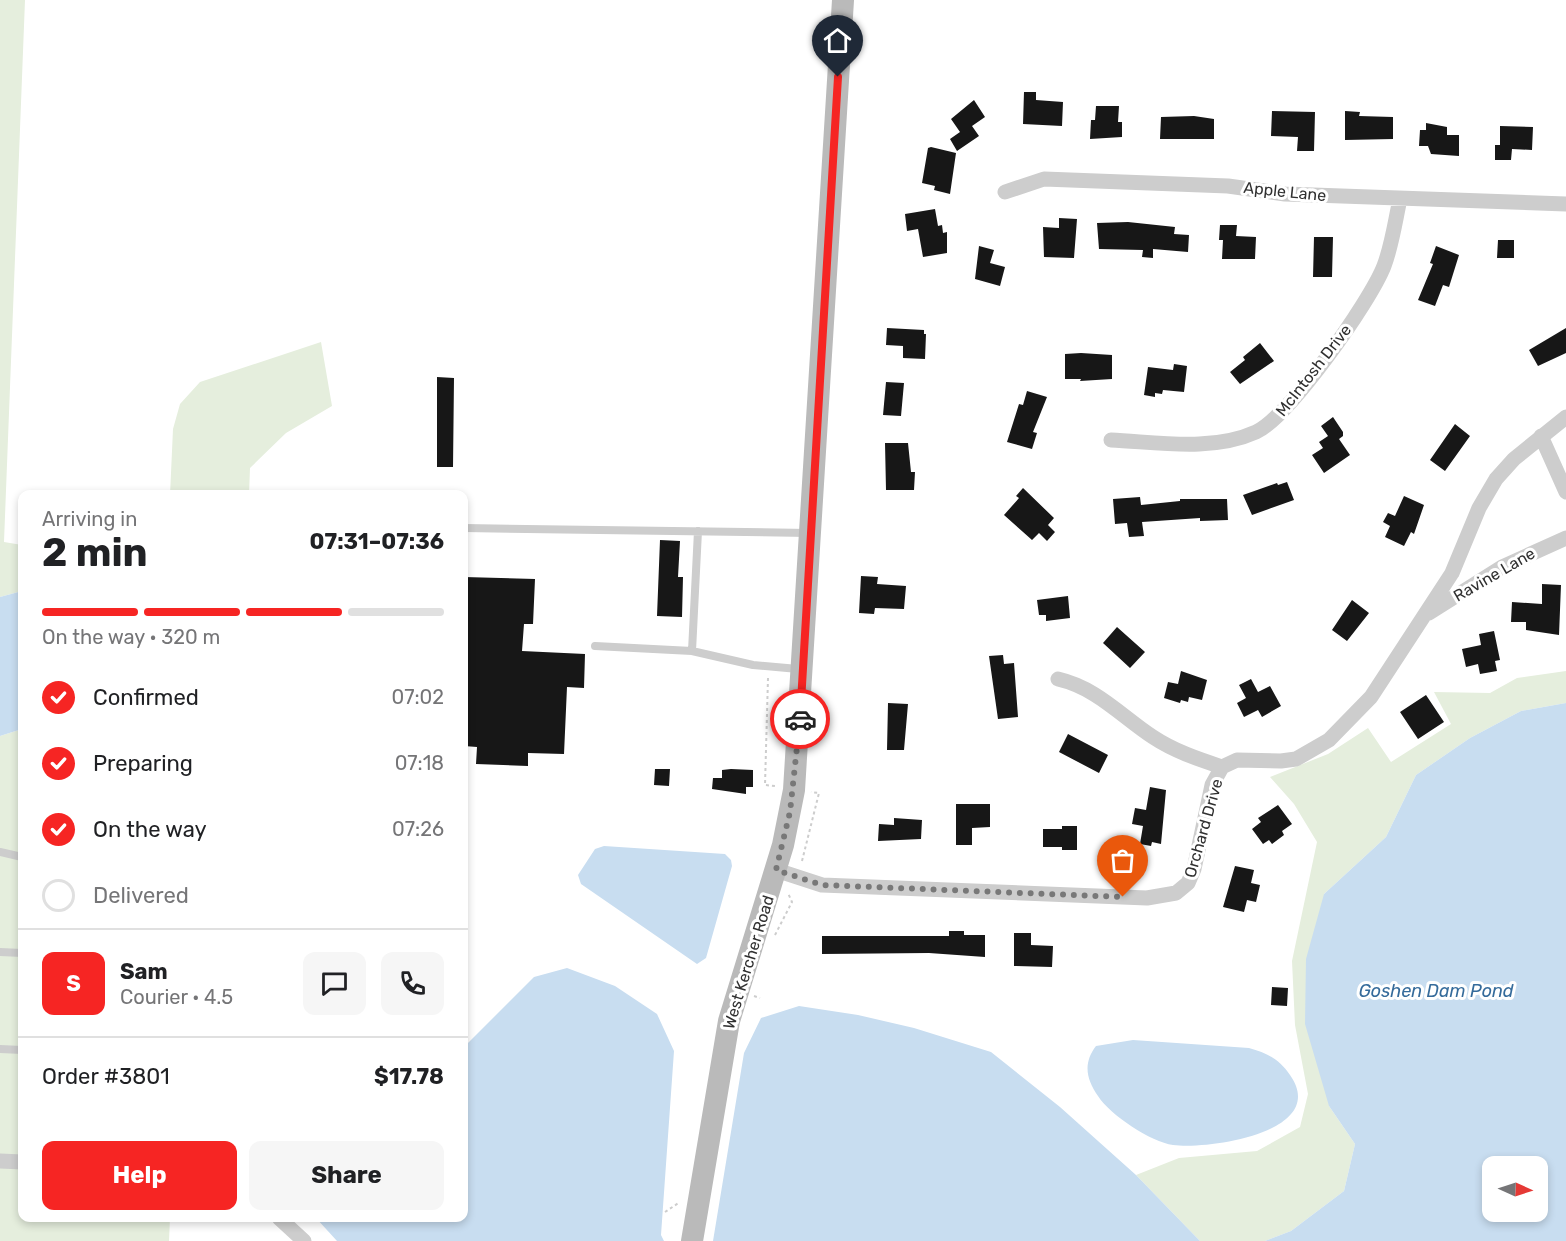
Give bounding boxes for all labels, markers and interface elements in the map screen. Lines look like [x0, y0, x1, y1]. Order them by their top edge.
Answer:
pin [812, 15, 863, 77]
icon: home [821, 24, 854, 57]
street label: Apple Lane [1243, 178, 1327, 205]
street label: McIntosh Drive [1272, 321, 1355, 420]
text: Arriving in [42, 507, 137, 531]
text: 07:31–07:36 [310, 528, 444, 555]
text: 2 min [42, 530, 148, 576]
street label: Ravine Lane [1450, 543, 1538, 605]
text: On the way · 320 m [42, 625, 220, 649]
icon: check [42, 681, 75, 714]
text: Confirmed [93, 684, 199, 711]
text: 07:02 [391, 685, 444, 709]
courier [770, 689, 830, 749]
icon: car [784, 703, 817, 736]
icon: check [42, 747, 75, 780]
text: Preparing [93, 750, 193, 777]
text: 07:18 [395, 751, 444, 775]
street label: Orchard Drive [1180, 776, 1227, 880]
icon: check [42, 813, 75, 846]
text: On the way [93, 816, 207, 843]
text: 07:26 [392, 817, 444, 841]
pin [1097, 835, 1148, 897]
icon: bag [1106, 844, 1139, 877]
text: Delivered [93, 882, 189, 909]
street label: West Kercher Road [719, 893, 778, 1031]
button: chat [303, 952, 366, 1015]
button: phone [381, 952, 444, 1015]
text: Sam [120, 958, 168, 985]
text: S [66, 970, 81, 997]
water label: Goshen Dam Pond [1358, 980, 1514, 1002]
text: Courier · 4.5 [120, 985, 233, 1009]
text: Order #3801 [42, 1063, 170, 1090]
text: $17.78 [374, 1063, 444, 1090]
button: Help [42, 1141, 237, 1210]
button: Share [249, 1141, 444, 1210]
north arrow [1482, 1156, 1548, 1222]
map controls [1482, 1156, 1548, 1222]

